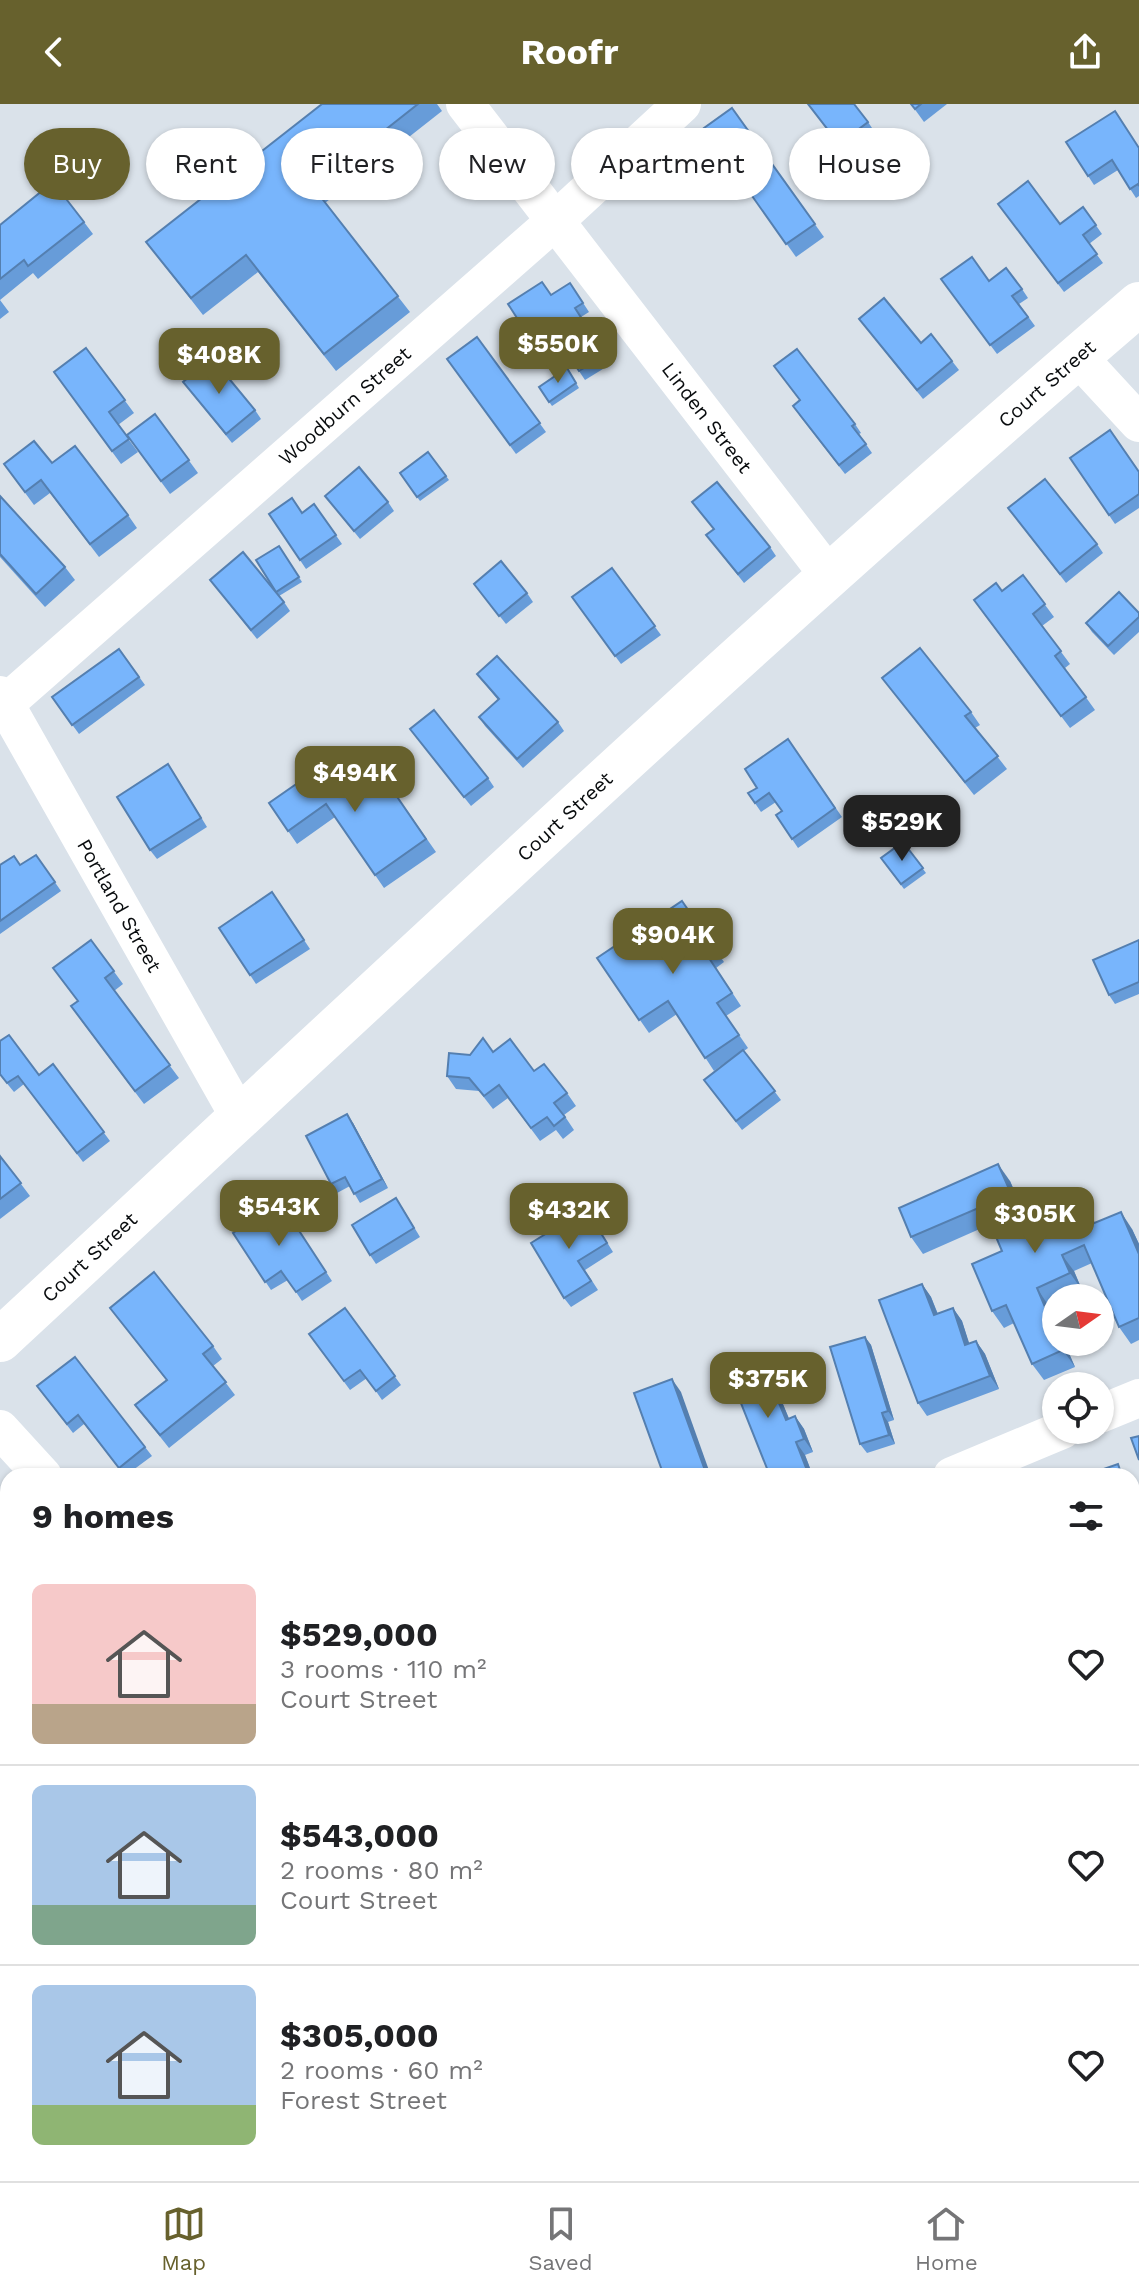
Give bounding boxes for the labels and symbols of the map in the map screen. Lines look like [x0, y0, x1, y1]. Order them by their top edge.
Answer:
pin: $550K [502, 317, 614, 385]
pin: $408K [163, 328, 275, 396]
street label: Court Street [993, 334, 1101, 432]
street label: Woodburn Street [274, 341, 416, 470]
street label: Linden Street [657, 357, 758, 478]
pin: $494K [299, 746, 411, 814]
street label: Court Street [512, 766, 618, 866]
pin: $529K [846, 795, 958, 863]
street label: Portland Street [72, 835, 167, 977]
pin: $904K [617, 908, 729, 976]
pin: $543K [223, 1180, 335, 1248]
pin: $432K [513, 1183, 625, 1251]
pin: $305K [979, 1187, 1091, 1255]
street label: Court Street [37, 1207, 142, 1307]
north arrow [1042, 1284, 1114, 1356]
pin: $375K [712, 1352, 824, 1420]

